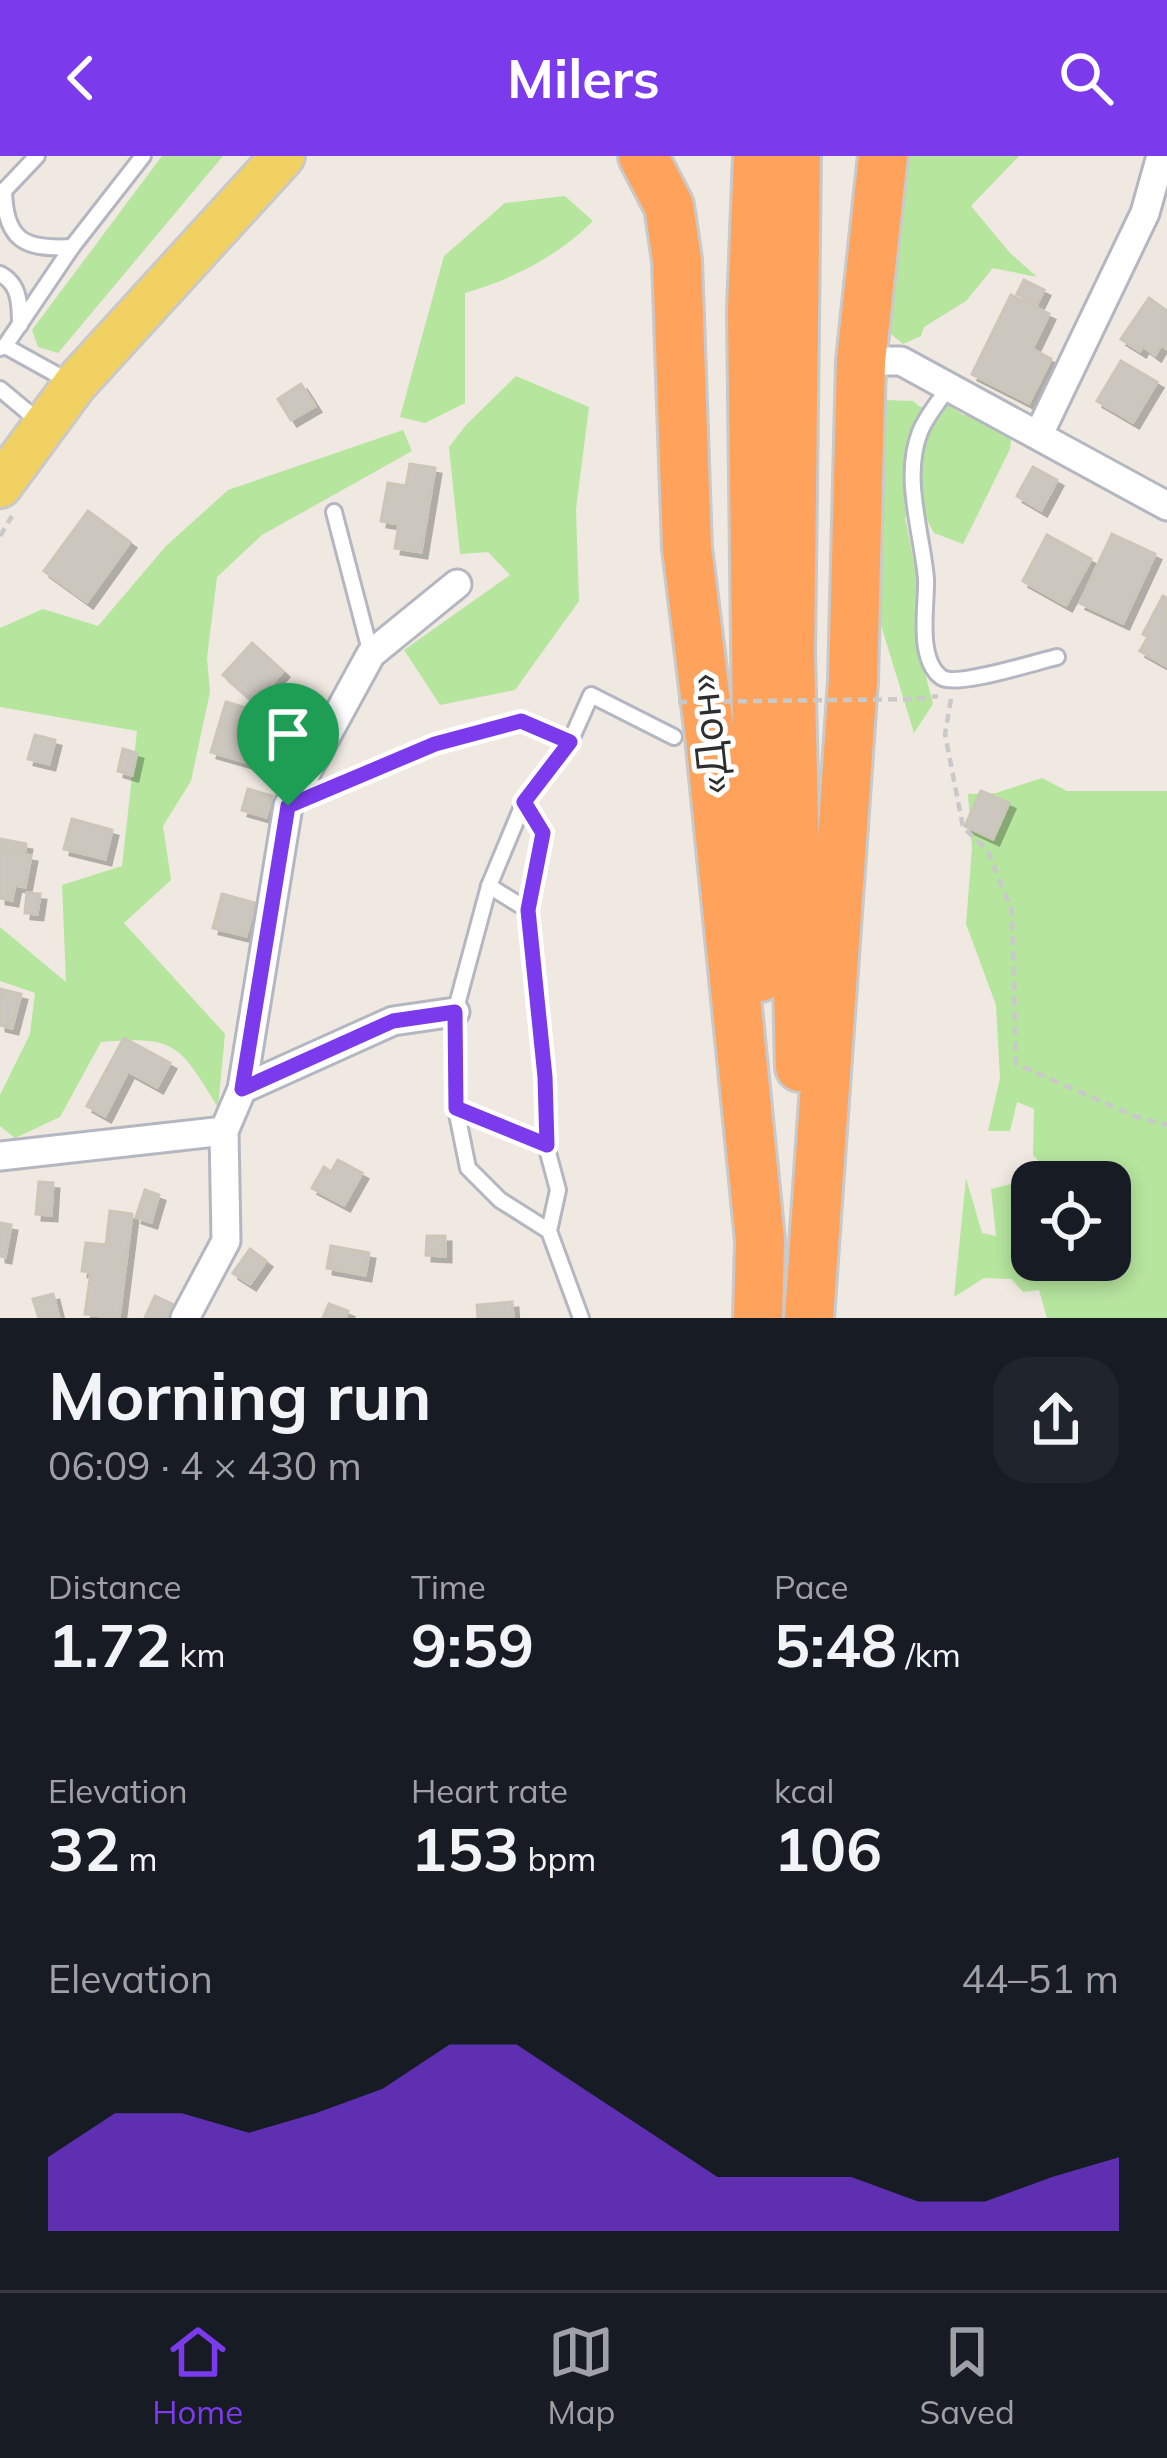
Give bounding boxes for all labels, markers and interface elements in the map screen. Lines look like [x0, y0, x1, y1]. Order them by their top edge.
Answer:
text: Milers [507, 44, 660, 112]
icon: back [48, 45, 114, 111]
icon: search [1053, 45, 1119, 111]
street label: «Дон» [675, 671, 740, 797]
pin [237, 683, 339, 806]
icon: arrive [255, 701, 321, 767]
map controls [1011, 1161, 1131, 1281]
button: locate [1011, 1161, 1131, 1281]
text: Morning run [48, 1354, 431, 1437]
button: share [993, 1357, 1119, 1483]
text: 06:09 · 4 × 430 m [48, 1441, 362, 1490]
text: Distance [48, 1566, 181, 1607]
text: Time [411, 1566, 486, 1607]
text: Pace [774, 1566, 848, 1607]
text: 1.72 [48, 1607, 171, 1682]
text: 9:59 [411, 1607, 534, 1682]
text: 5:48 [774, 1607, 897, 1682]
text: km [171, 1634, 225, 1675]
text: /km [897, 1634, 961, 1675]
text: Elevation [48, 1770, 188, 1811]
text: Heart rate [411, 1770, 568, 1811]
text: kcal [774, 1770, 834, 1811]
text: 32 [48, 1811, 120, 1886]
text: 153 [411, 1811, 519, 1886]
text: 106 [774, 1811, 882, 1886]
text: m [120, 1838, 158, 1879]
text: bpm [519, 1838, 596, 1879]
text: Elevation [48, 1954, 213, 2003]
text: 44–51 m [961, 1954, 1119, 2003]
tab: Home [152, 2319, 243, 2432]
tab: Map [547, 2319, 615, 2432]
tab: Saved [920, 2319, 1015, 2432]

